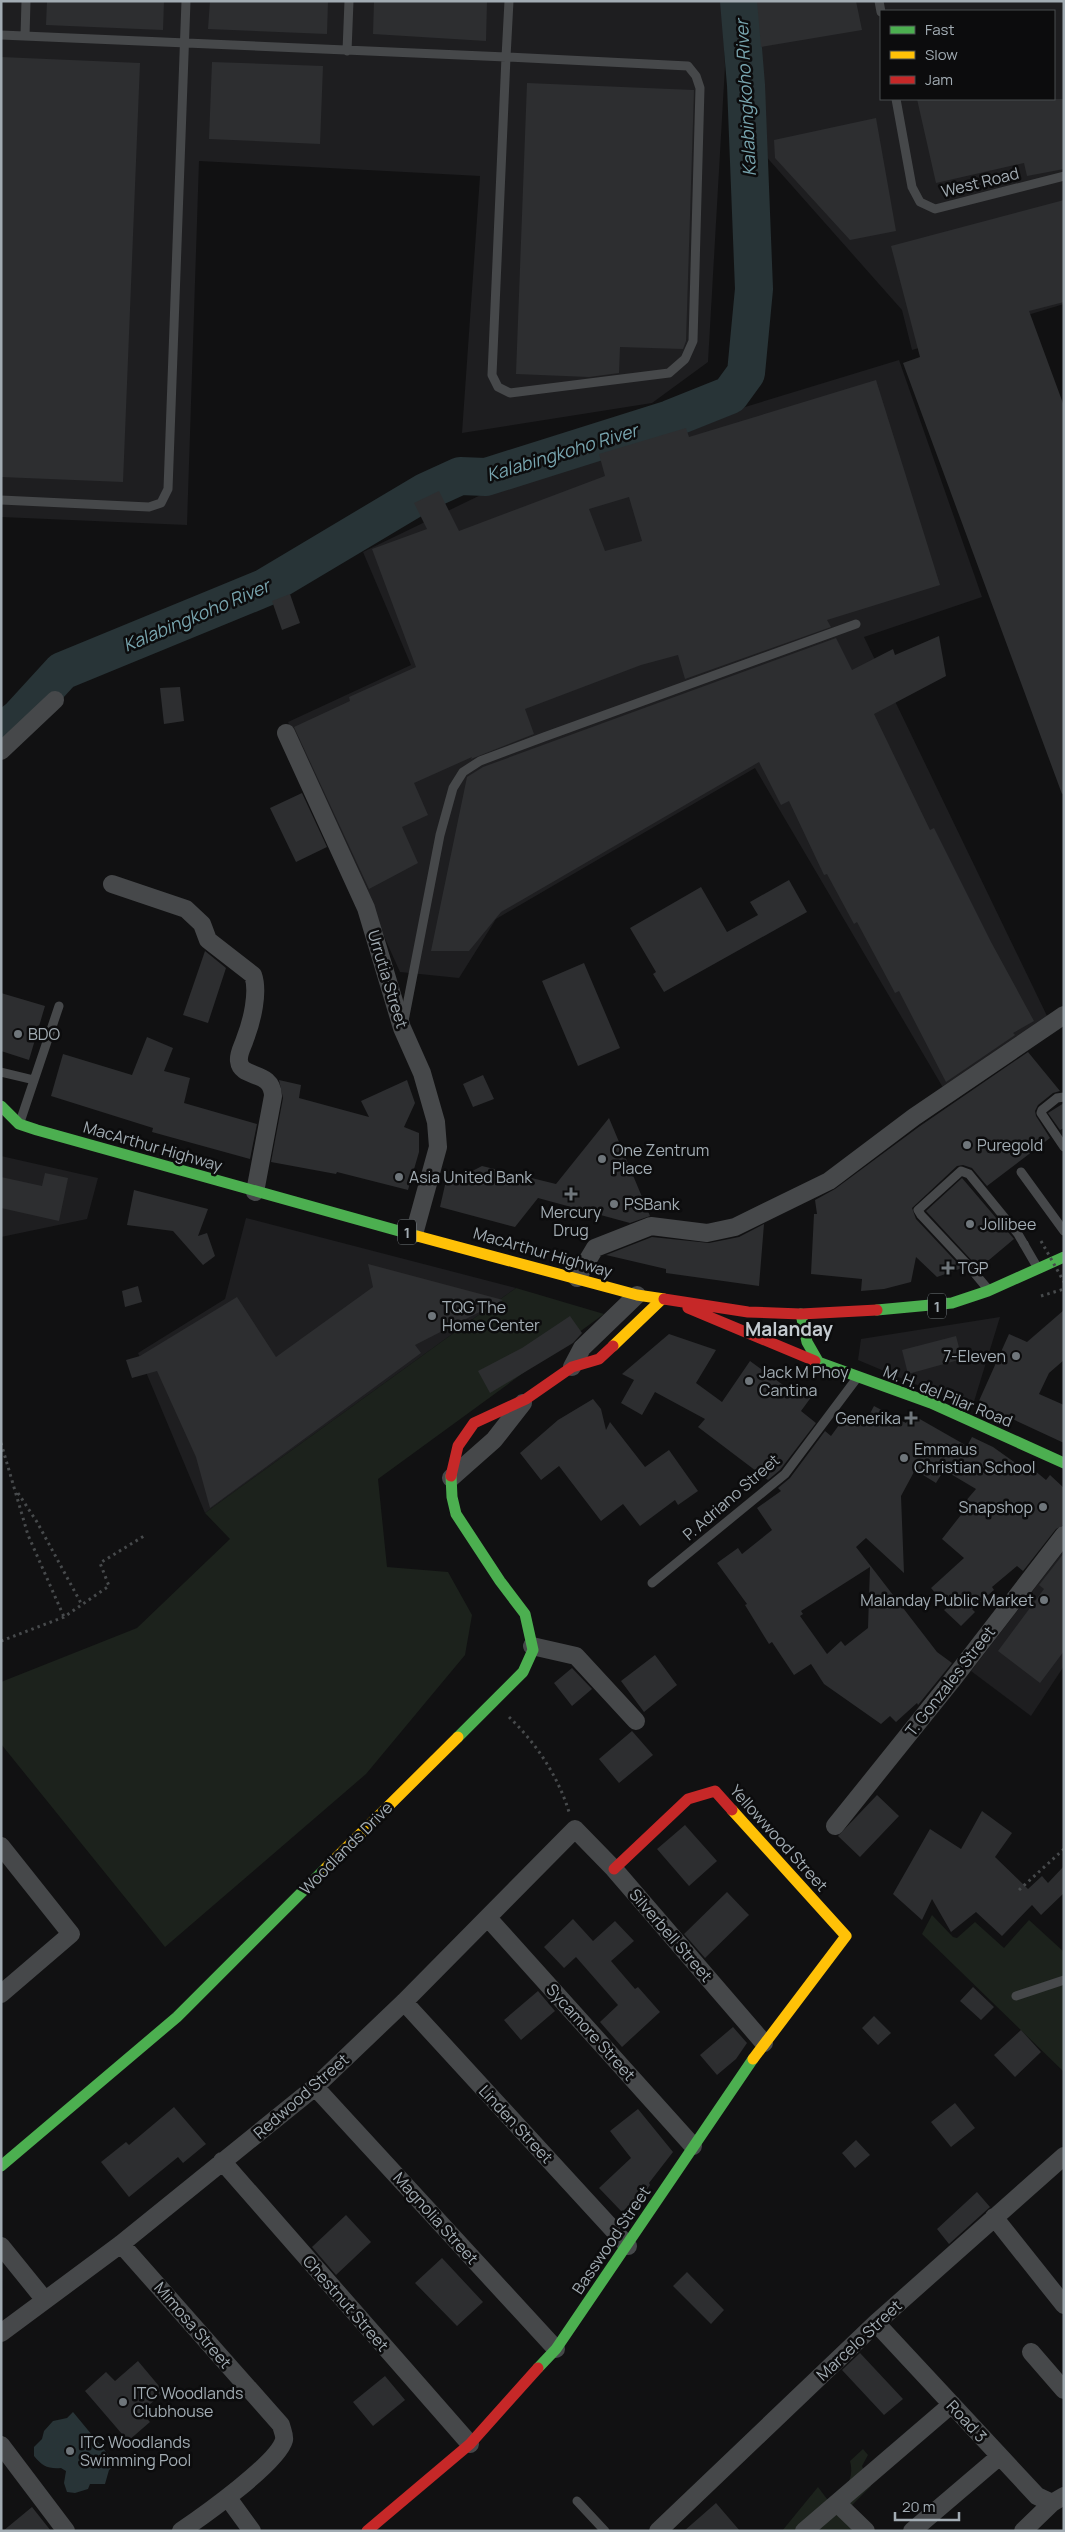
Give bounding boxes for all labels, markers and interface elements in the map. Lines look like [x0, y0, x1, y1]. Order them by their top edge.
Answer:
legend [880, 10, 1055, 100]
water label: Kalabingkoho River [729, 17, 761, 177]
text: Fast [925, 19, 954, 40]
text: Slow [925, 44, 958, 65]
text: Jam [925, 69, 953, 90]
street label: West Road [939, 162, 1021, 202]
water label: Kalabingkoho River [484, 417, 643, 486]
water label: Kalabingkoho River [119, 572, 275, 657]
street label: Urrutia Street [363, 927, 413, 1031]
place label: BDO [28, 1023, 61, 1045]
marker: BDO [12, 1028, 24, 1040]
street label: MacArthur Highway [81, 1116, 226, 1177]
place label: Puregold [977, 1134, 1043, 1156]
place label: One Zentrum Place [612, 1139, 709, 1179]
marker: Puregold [961, 1139, 973, 1151]
marker: One Zentrum Place [596, 1153, 608, 1165]
place label: Asia United Bank [409, 1166, 533, 1188]
marker: Asia United Bank [393, 1171, 405, 1183]
marker: Mercury Drug [565, 1188, 577, 1200]
place label: PSBank [624, 1193, 681, 1215]
marker: PSBank [608, 1198, 620, 1210]
place label: Mercury Drug [541, 1201, 602, 1241]
place label: Jollibee [980, 1213, 1036, 1235]
marker: Jollibee [964, 1218, 976, 1230]
road number: 1 [398, 1220, 416, 1244]
street label: MacArthur Highway [471, 1222, 616, 1283]
place label: TGP [958, 1257, 989, 1279]
marker: TGP [942, 1262, 954, 1274]
road number: 1 [928, 1294, 946, 1318]
place label: TQG The Home Center [442, 1296, 540, 1336]
marker: TQG The Home Center [426, 1310, 438, 1322]
district label: Malanday [745, 1316, 833, 1342]
place label: 7-Eleven [943, 1345, 1006, 1367]
marker: 7-Eleven [1010, 1350, 1022, 1362]
street label: M. H. del Pilar Road [880, 1360, 1016, 1432]
place label: Jack M Phoy Cantina [759, 1361, 849, 1401]
marker: Jack M Phoy Cantina [743, 1375, 755, 1387]
place label: Generika [835, 1407, 901, 1429]
marker: Generika [905, 1412, 917, 1424]
place label: Emmaus Christian School [914, 1438, 1035, 1478]
street label: P. Adriano Street [678, 1449, 784, 1545]
marker: Emmaus Christian School [898, 1452, 910, 1464]
place label: Snapshop [959, 1496, 1033, 1518]
marker: Snapshop [1037, 1501, 1049, 1513]
place label: Malanday Public Market [860, 1589, 1034, 1611]
marker: Malanday Public Market [1038, 1594, 1050, 1606]
street label: T. Gonzales Street [900, 1621, 1000, 1741]
street label: Yellowwood Street [725, 1780, 833, 1896]
street label: Woodlands Drive [295, 1797, 397, 1899]
street label: Silverbell Street [624, 1884, 718, 1986]
street label: Sycamore Street [541, 1979, 641, 2085]
street label: Redwood Street [249, 2049, 353, 2143]
street label: Linden Street [474, 2080, 558, 2168]
street label: Magnolia Street [389, 2167, 483, 2269]
street label: Basswood Street [567, 2182, 655, 2298]
street label: Chestnut Street [298, 2250, 394, 2356]
street label: Mimosa Street [149, 2277, 237, 2373]
street label: Marcelo Street [812, 2295, 906, 2385]
place label: ITC Woodlands Clubhouse [133, 2382, 243, 2422]
street label: Road 3 [942, 2395, 992, 2447]
marker: ITC Woodlands Clubhouse [117, 2396, 129, 2408]
place label: ITC Woodlands Swimming Pool [80, 2431, 191, 2471]
marker: ITC Woodlands Swimming Pool [64, 2445, 76, 2457]
scale bar [895, 2490, 959, 2522]
text: 20 m [902, 2496, 935, 2517]

